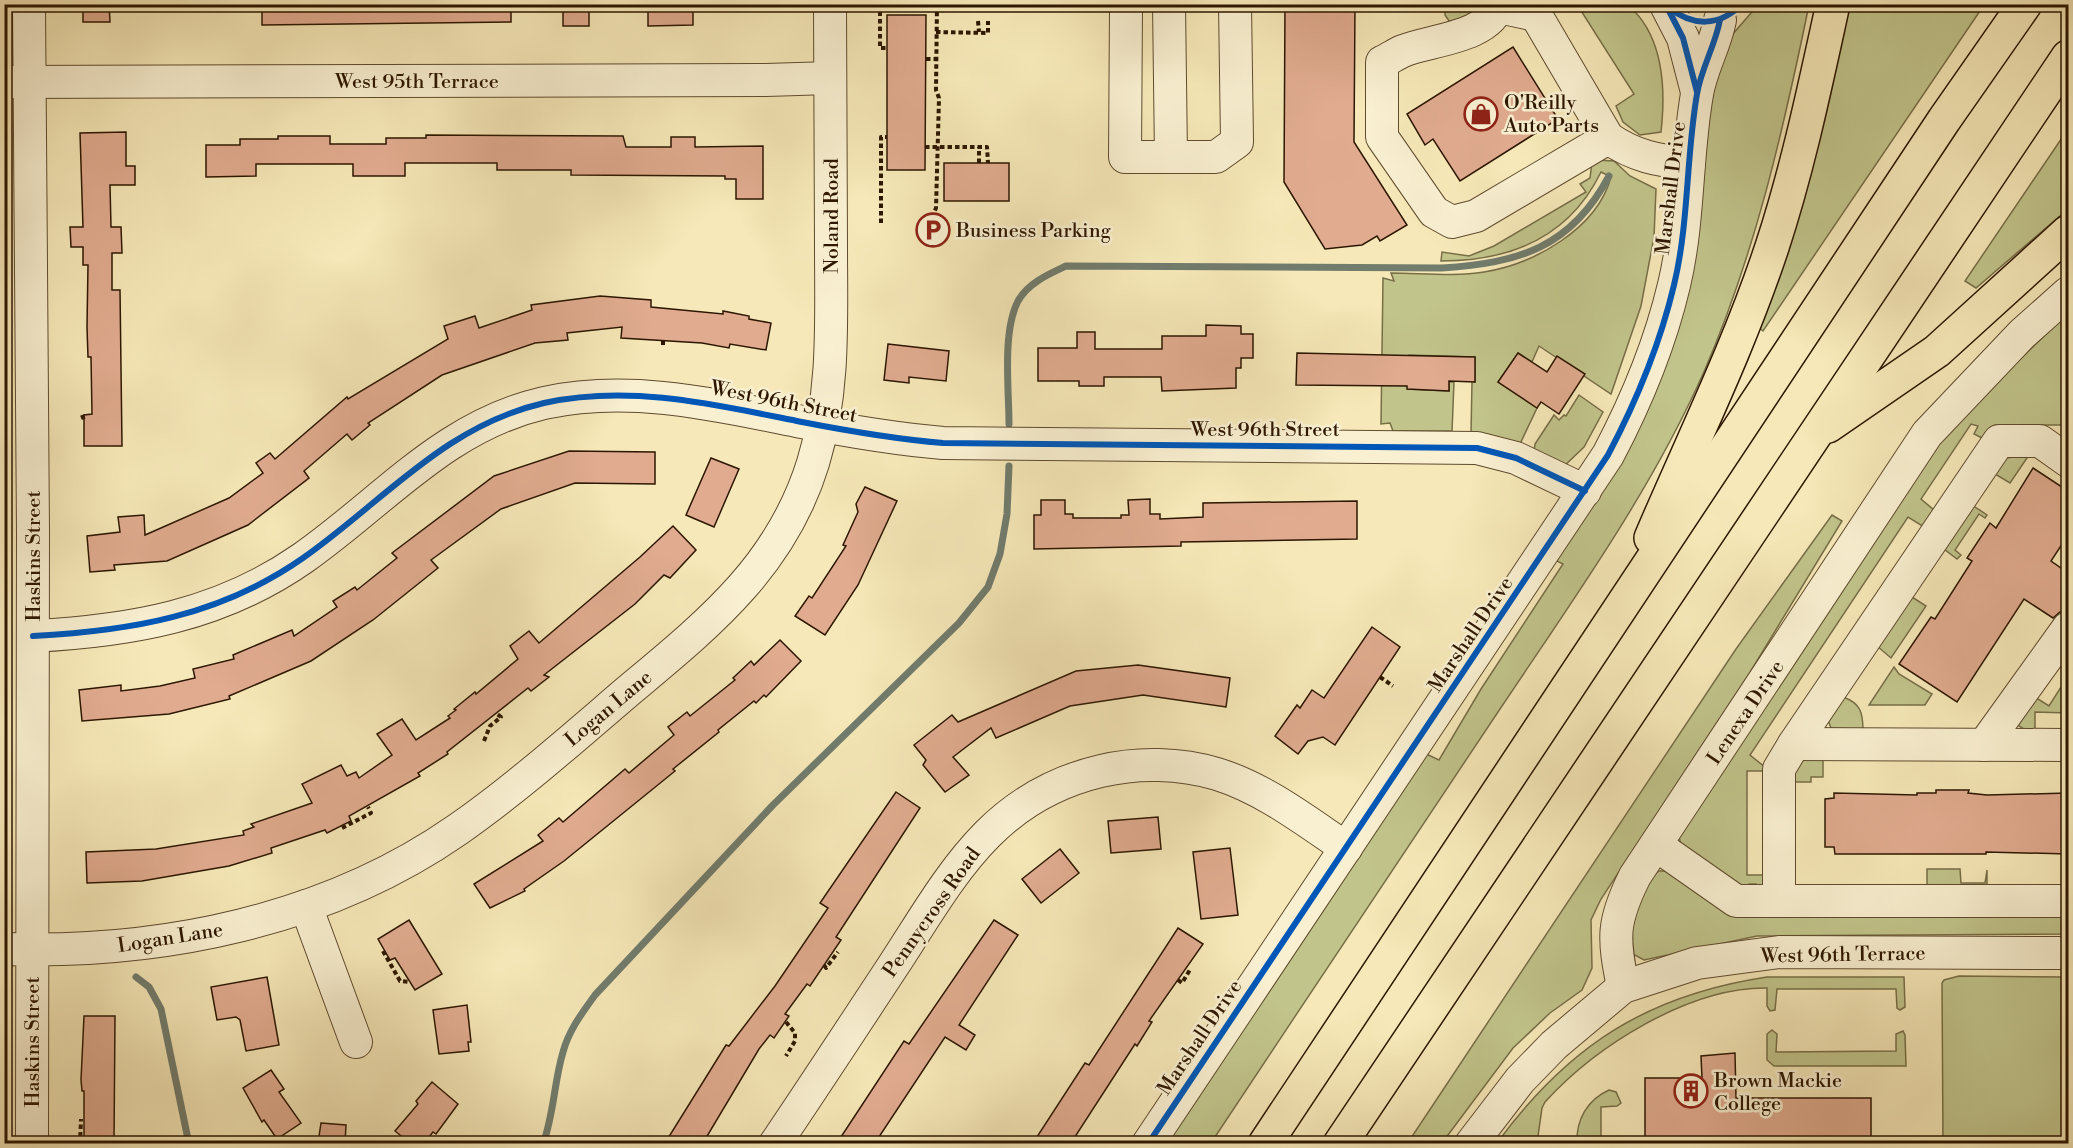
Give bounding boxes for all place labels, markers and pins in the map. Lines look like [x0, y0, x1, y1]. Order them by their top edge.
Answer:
place label: O'Reilly Auto Parts [1503, 91, 1599, 139]
shop icon: O'Reilly Auto Parts [1463, 96, 1499, 132]
parking icon: Business Parking [915, 212, 951, 248]
place label: Business Parking [955, 219, 1112, 244]
place label: Brown Mackie College [1713, 1069, 1842, 1117]
building icon: Brown Mackie College [1673, 1073, 1709, 1109]

